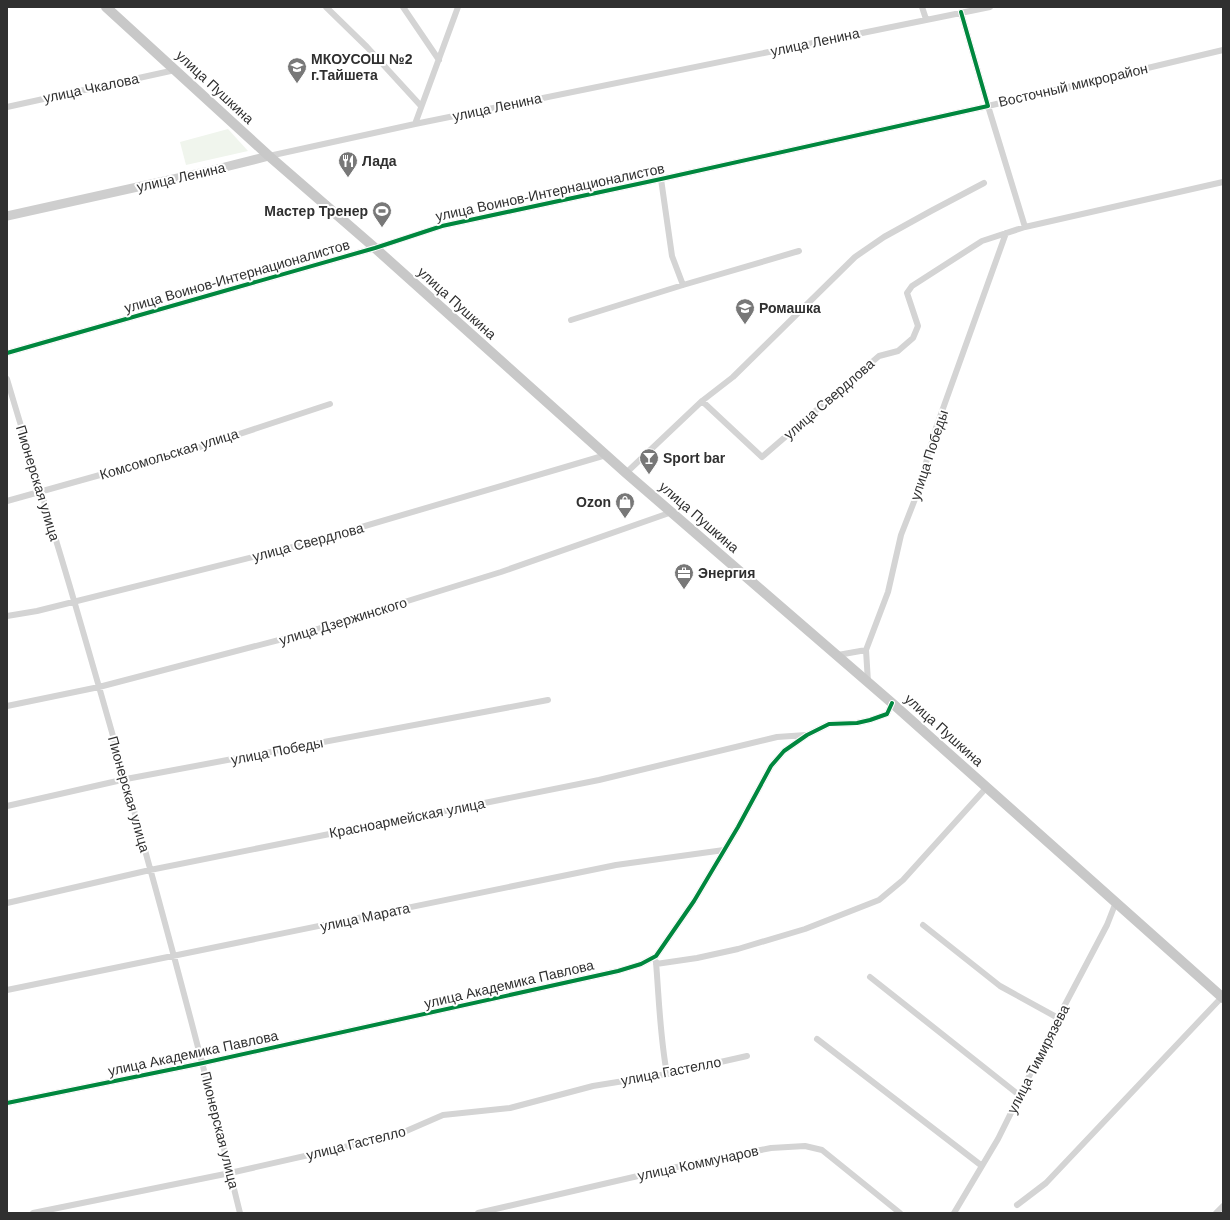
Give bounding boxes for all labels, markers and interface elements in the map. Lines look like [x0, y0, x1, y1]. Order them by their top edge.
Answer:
street label: улица Ленина [769, 25, 861, 59]
street label: улица Пушкина [173, 47, 257, 127]
place label: МКОУСОШ №2 г.Тайшета [311, 51, 413, 83]
school or university icon: МКОУСОШ №2 г.Тайшета [286, 56, 308, 84]
street label: Восточный микрорайон [997, 60, 1149, 110]
street label: улица Чкалова [42, 70, 140, 106]
street label: улица Ленина [451, 90, 543, 124]
restaurant icon: Лада [337, 150, 359, 178]
place label: Лада [362, 153, 397, 169]
street label: улица Ленина [135, 159, 227, 195]
street label: улица Воинов-Интернационалистов [434, 160, 666, 224]
sports icon: Мастер Тренер [371, 200, 393, 228]
place label: Мастер Тренер [264, 203, 368, 219]
street label: улица Воинов-Интернационалистов [122, 236, 352, 316]
street label: улица Пушкина [414, 264, 500, 343]
school or university icon: Ромашка [734, 297, 756, 325]
place label: Ромашка [759, 300, 821, 316]
street label: улица Свердлова [781, 355, 878, 443]
street label: улица Победы [907, 408, 951, 502]
street label: Пионерская улица [13, 423, 63, 543]
street label: Комсомольская улица [98, 425, 241, 483]
bar icon: Sport bar [638, 447, 660, 475]
place label: Sport bar [663, 450, 726, 466]
street label: улица Пушкина [656, 478, 742, 556]
shop icon: Ozon [614, 491, 636, 519]
place label: Ozon [576, 494, 611, 510]
street label: улица Свердлова [251, 519, 366, 565]
office icon: Энергия [673, 562, 695, 590]
place label: Энергия [698, 565, 755, 581]
street label: улица Дзержинского [277, 594, 409, 648]
street label: улица Пушкина [901, 691, 987, 770]
street label: Пионерская улица [105, 734, 153, 854]
street label: улица Победы [229, 734, 325, 768]
street label: Красноармейская улица [328, 795, 486, 841]
street label: улица Марата [319, 900, 412, 934]
street label: улица Академика Павлова [423, 957, 596, 1011]
street label: улица Тимирязева [1004, 1002, 1072, 1116]
street label: улица Академика Павлова [106, 1027, 280, 1079]
street label: улица Гастелло [619, 1053, 723, 1089]
street label: Пионерская улица [198, 1070, 242, 1190]
street label: улица Гастелло [305, 1123, 408, 1163]
street label: улица Коммунаров [636, 1142, 760, 1184]

